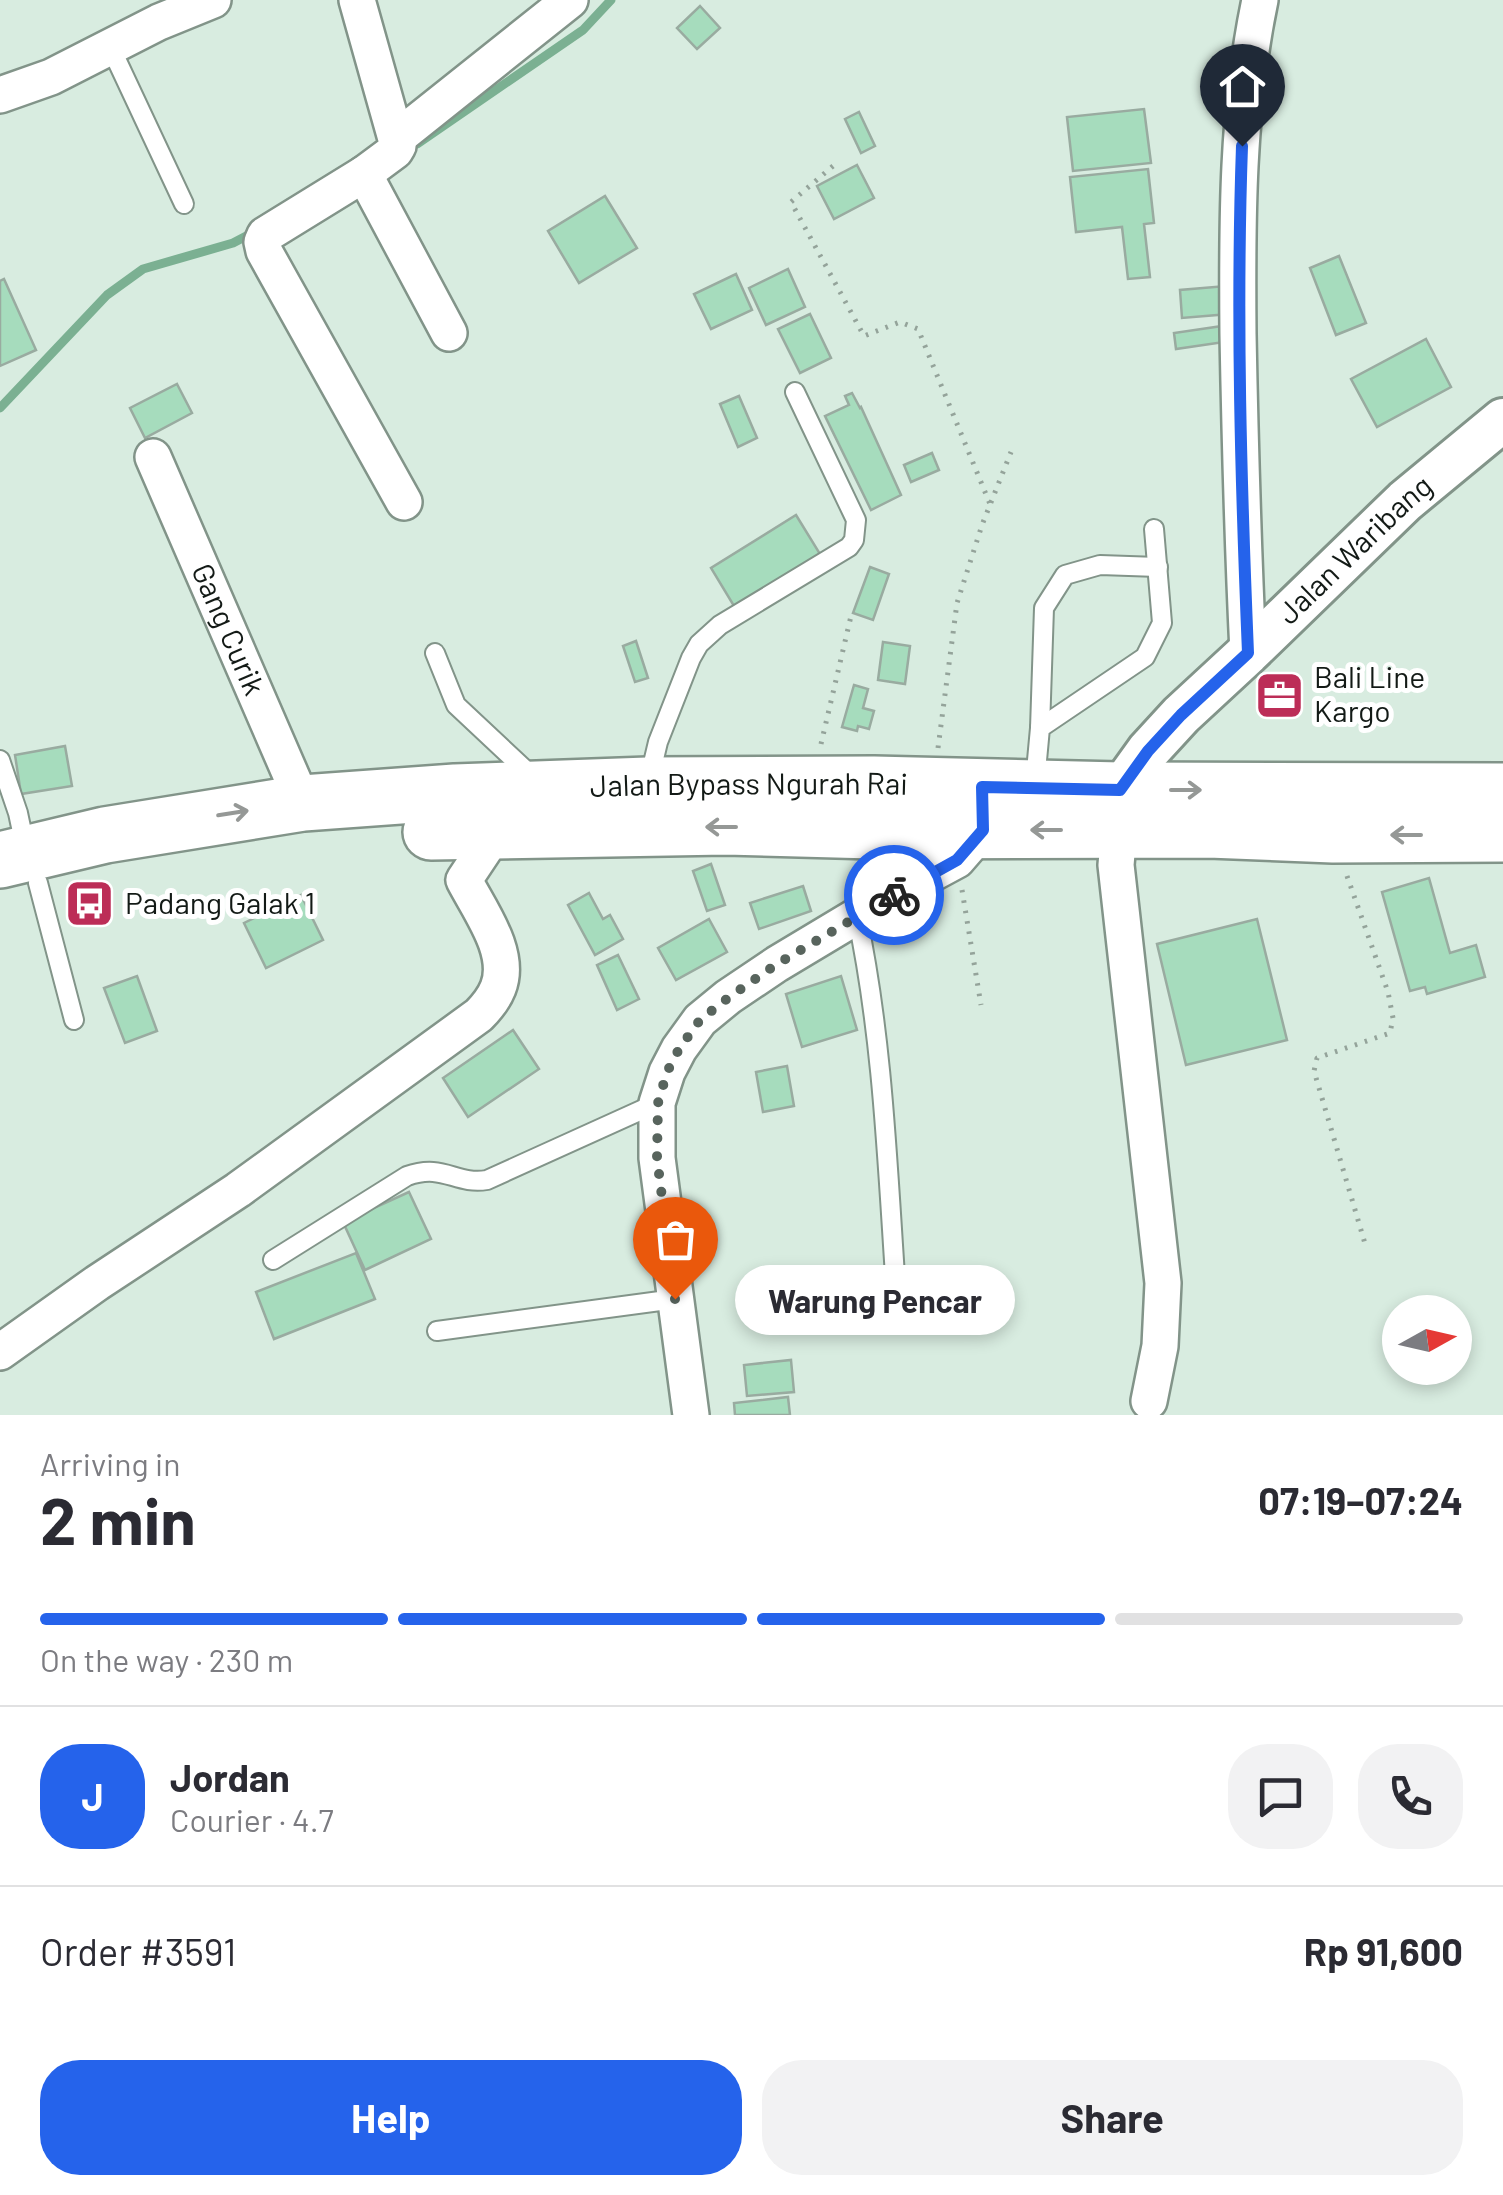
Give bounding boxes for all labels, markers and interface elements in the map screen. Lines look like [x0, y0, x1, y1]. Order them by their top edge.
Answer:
pin [1200, 44, 1285, 147]
icon: home [1215, 59, 1270, 114]
street label: Jalan Waribang [1269, 466, 1439, 630]
street label: Gang Curik [185, 557, 274, 700]
place label: Bali Line Kargo [1314, 658, 1425, 728]
office icon: Bali Line Kargo [1253, 669, 1305, 721]
street label: Jalan Bypass Ngurah Rai [589, 764, 908, 803]
one-way arrow [1170, 780, 1202, 800]
one-way arrow [216, 804, 248, 822]
one-way arrow [705, 818, 737, 837]
one-way arrow [1030, 820, 1062, 840]
one-way arrow [1390, 825, 1422, 844]
courier [844, 845, 944, 945]
icon: bike [867, 868, 922, 923]
bus stop icon: Padang Galak 1 [64, 878, 116, 930]
place label: Padang Galak 1 [125, 884, 315, 920]
pin [633, 1197, 718, 1300]
icon: bag [648, 1212, 703, 1267]
callout: Warung Pencar [735, 1264, 1015, 1334]
text: Warung Pencar [768, 1281, 982, 1319]
north arrow [1382, 1295, 1472, 1385]
map controls [1382, 1295, 1472, 1385]
text: Arriving in [40, 1444, 180, 1482]
text: 07:19–07:24 [1258, 1477, 1463, 1523]
text: 2 min [40, 1480, 196, 1558]
text: On the way · 230 m [40, 1640, 293, 1678]
button: chat [1228, 1744, 1333, 1849]
button: phone [1358, 1744, 1463, 1849]
text: Jordan [170, 1754, 290, 1800]
text: J [81, 1773, 104, 1819]
text: Courier · 4.7 [170, 1800, 334, 1838]
text: Order #3591 [40, 1928, 236, 1974]
text: Rp 91,600 [1304, 1928, 1463, 1974]
button: Help [40, 2060, 742, 2175]
button: Share [762, 2060, 1463, 2175]

